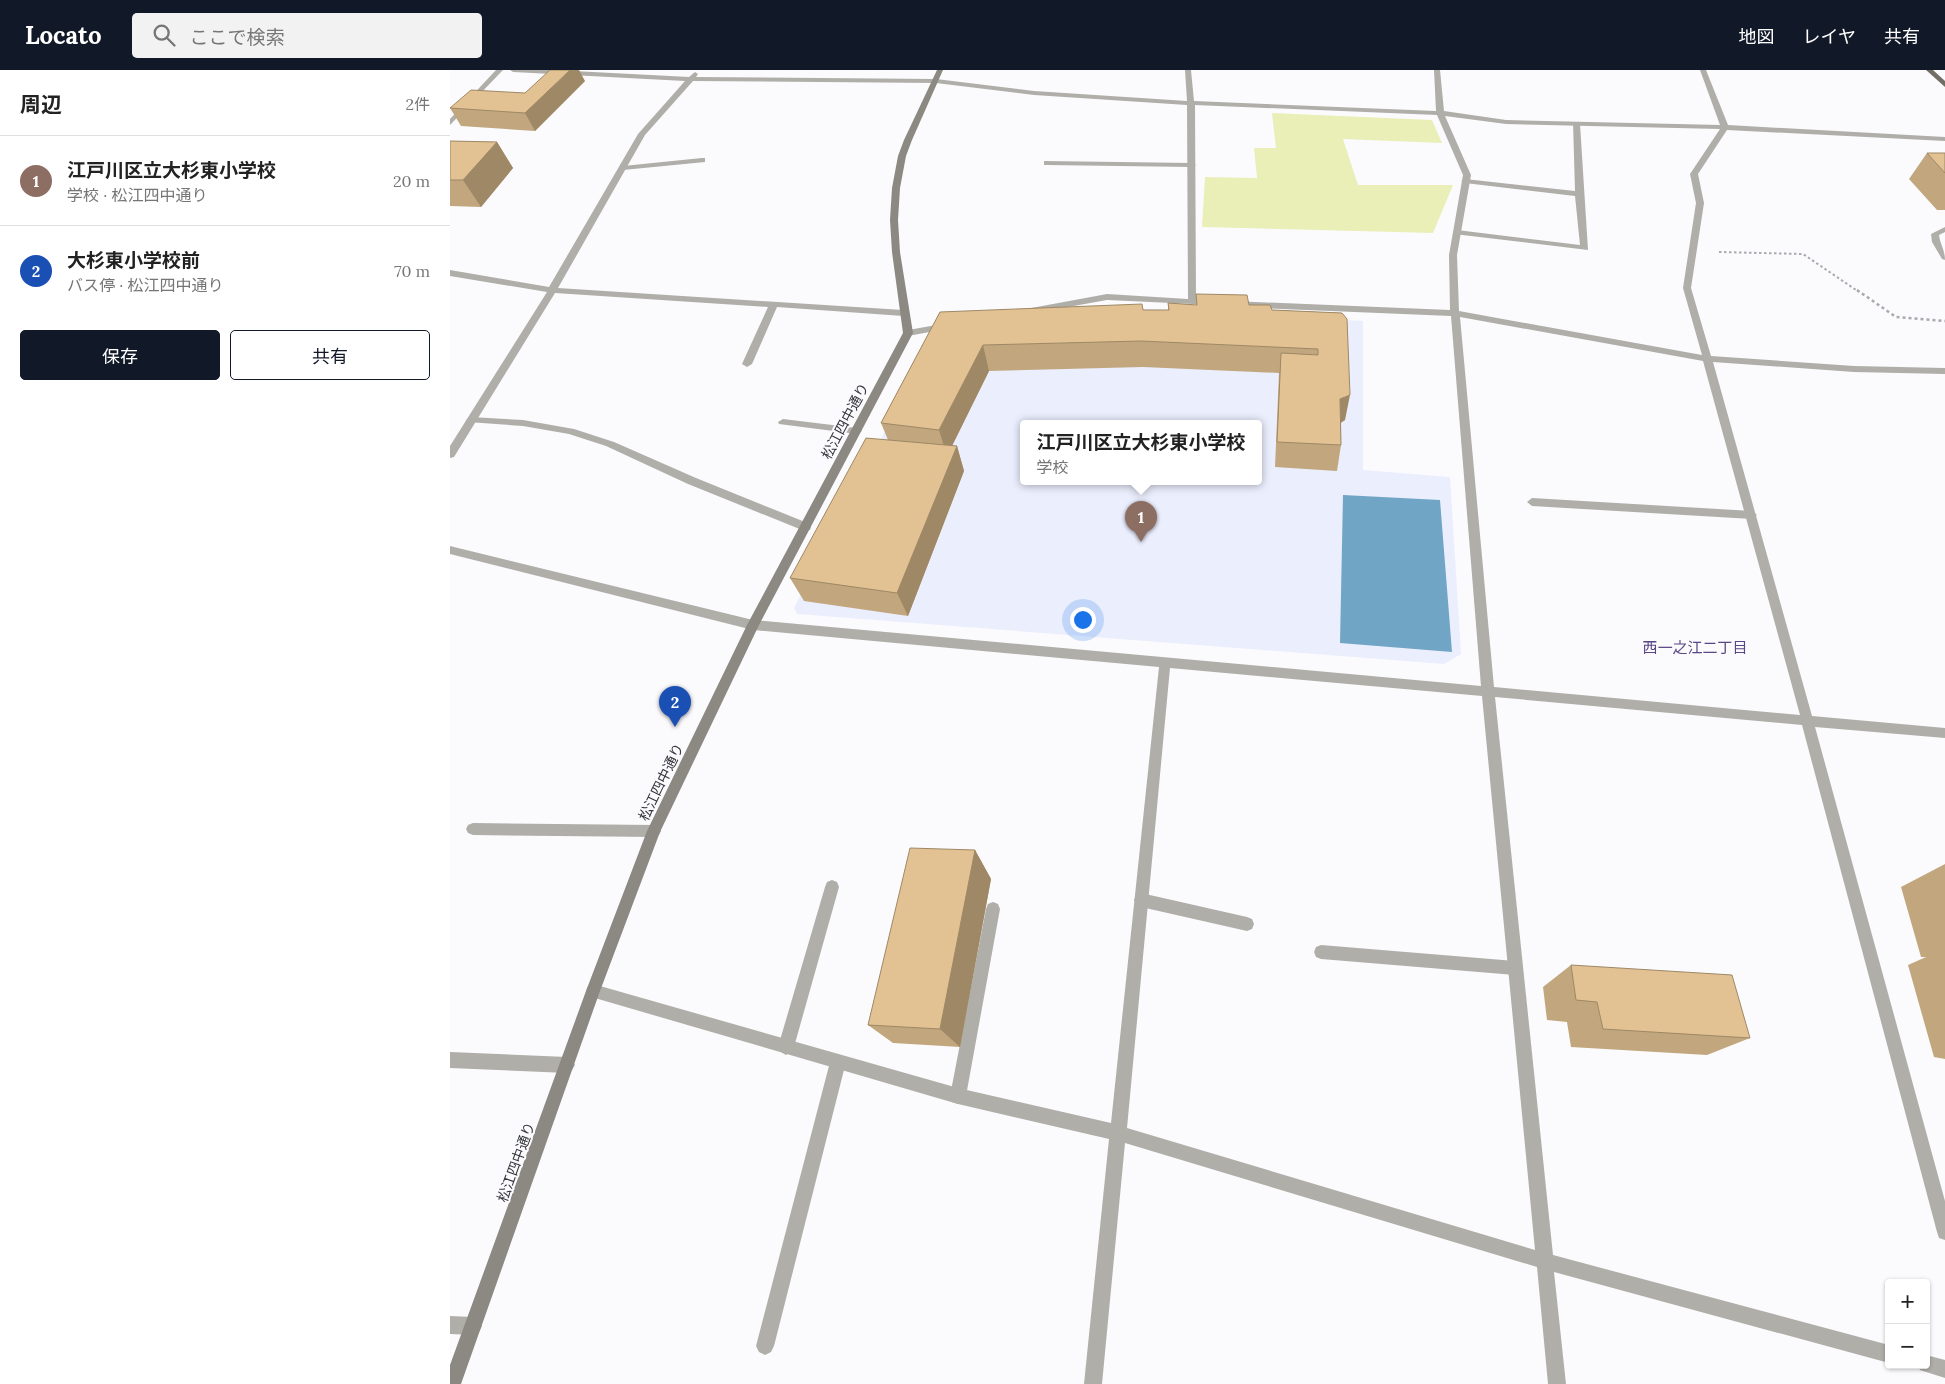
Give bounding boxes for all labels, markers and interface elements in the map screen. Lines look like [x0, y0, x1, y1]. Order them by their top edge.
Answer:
search box [132, 13, 482, 58]
text: Locato [25, 20, 102, 51]
icon: search [150, 21, 178, 49]
text: ここで検索 [190, 25, 285, 49]
text: 地図 [1739, 25, 1775, 48]
text: レイヤ [1803, 25, 1856, 48]
text: 共有 [1884, 25, 1920, 48]
text: 周辺 [20, 91, 62, 118]
text: 2件 [405, 94, 430, 114]
text: 江戸川区立大杉東小学校 [67, 158, 276, 182]
text: 1 [33, 171, 39, 191]
text: 20 m [393, 171, 430, 191]
text: 学校 · 松江四中通り [67, 185, 207, 205]
text: 大杉東小学校前 [67, 248, 200, 272]
text: 2 [32, 261, 40, 281]
text: 70 m [394, 261, 430, 281]
text: バス停 · 松江四中通り [67, 275, 223, 295]
button: 保存 [20, 330, 220, 380]
button: 共有 [230, 330, 430, 380]
street label: 松江四中通り [817, 380, 873, 462]
popup [1020, 420, 1262, 485]
text: 江戸川区立大杉東小学校 [1036, 430, 1246, 454]
text: 学校 [1036, 457, 1069, 477]
pin: 1 [1125, 501, 1157, 542]
your location [1070, 607, 1096, 633]
district label: 西一之江二丁目 [1642, 638, 1748, 657]
pin: 2 [659, 686, 691, 727]
street label: 松江四中通り [634, 740, 688, 824]
street label: 松江四中通り [493, 1119, 539, 1205]
map controls [1885, 1279, 1930, 1369]
button: + [1885, 1279, 1930, 1324]
button: − [1885, 1324, 1930, 1369]

